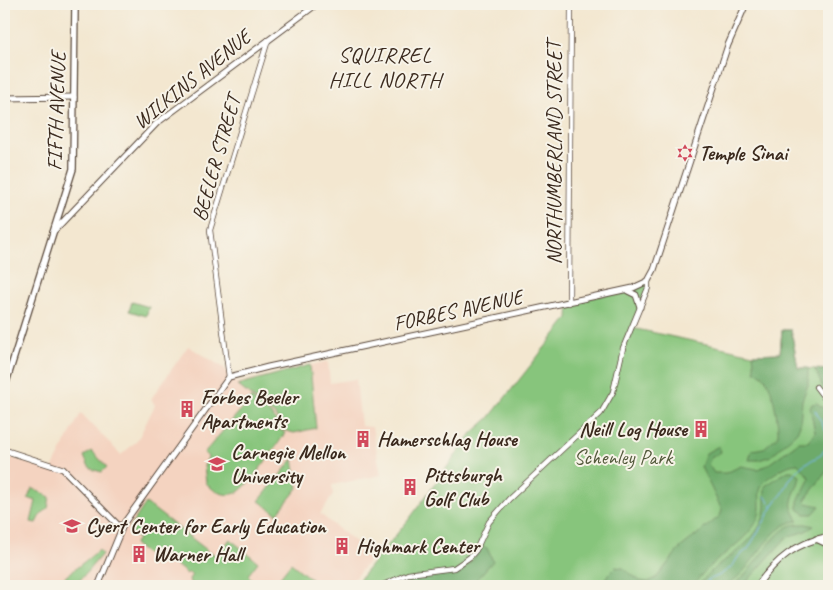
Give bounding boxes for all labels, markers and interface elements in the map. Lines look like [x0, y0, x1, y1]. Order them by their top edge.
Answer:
street label: WILKINS AVENUE [128, 22, 258, 134]
street label: NORTHUMBERLAND STREET [541, 36, 567, 265]
district label: SQUIRREL HILL NORTH [328, 41, 444, 94]
street label: FIFTH AVENUE [41, 49, 71, 171]
street label: BEELER STREET [186, 88, 248, 224]
place label: Temple Sinai [699, 140, 790, 166]
synagogue icon: Temple Sinai [675, 143, 695, 163]
street label: FORBES AVENUE [391, 283, 527, 336]
place label: Forbes Beeler Apartments [201, 384, 300, 434]
building icon: Forbes Beeler Apartments [177, 399, 197, 419]
place label: Neill Log House [579, 416, 689, 442]
building icon: Neill Log House [691, 419, 711, 439]
place label: Hamerschlag House [377, 426, 519, 452]
building icon: Hamerschlag House [353, 429, 373, 449]
place label: Carnegie Mellon University [231, 439, 347, 489]
park label: Schenley Park [574, 444, 675, 470]
school or university icon: Carnegie Mellon University [207, 454, 227, 474]
place label: Pittsburgh Golf Club [424, 462, 503, 512]
building icon: Pittsburgh Golf Club [400, 477, 420, 497]
place label: Cyert Center for Early Education [86, 513, 327, 540]
school or university icon: Cyert Center for Early Education [62, 516, 82, 536]
place label: Highmark Center [356, 533, 481, 559]
building icon: Highmark Center [332, 536, 352, 556]
place label: Warner Hall [153, 541, 247, 567]
building icon: Warner Hall [129, 544, 149, 564]

